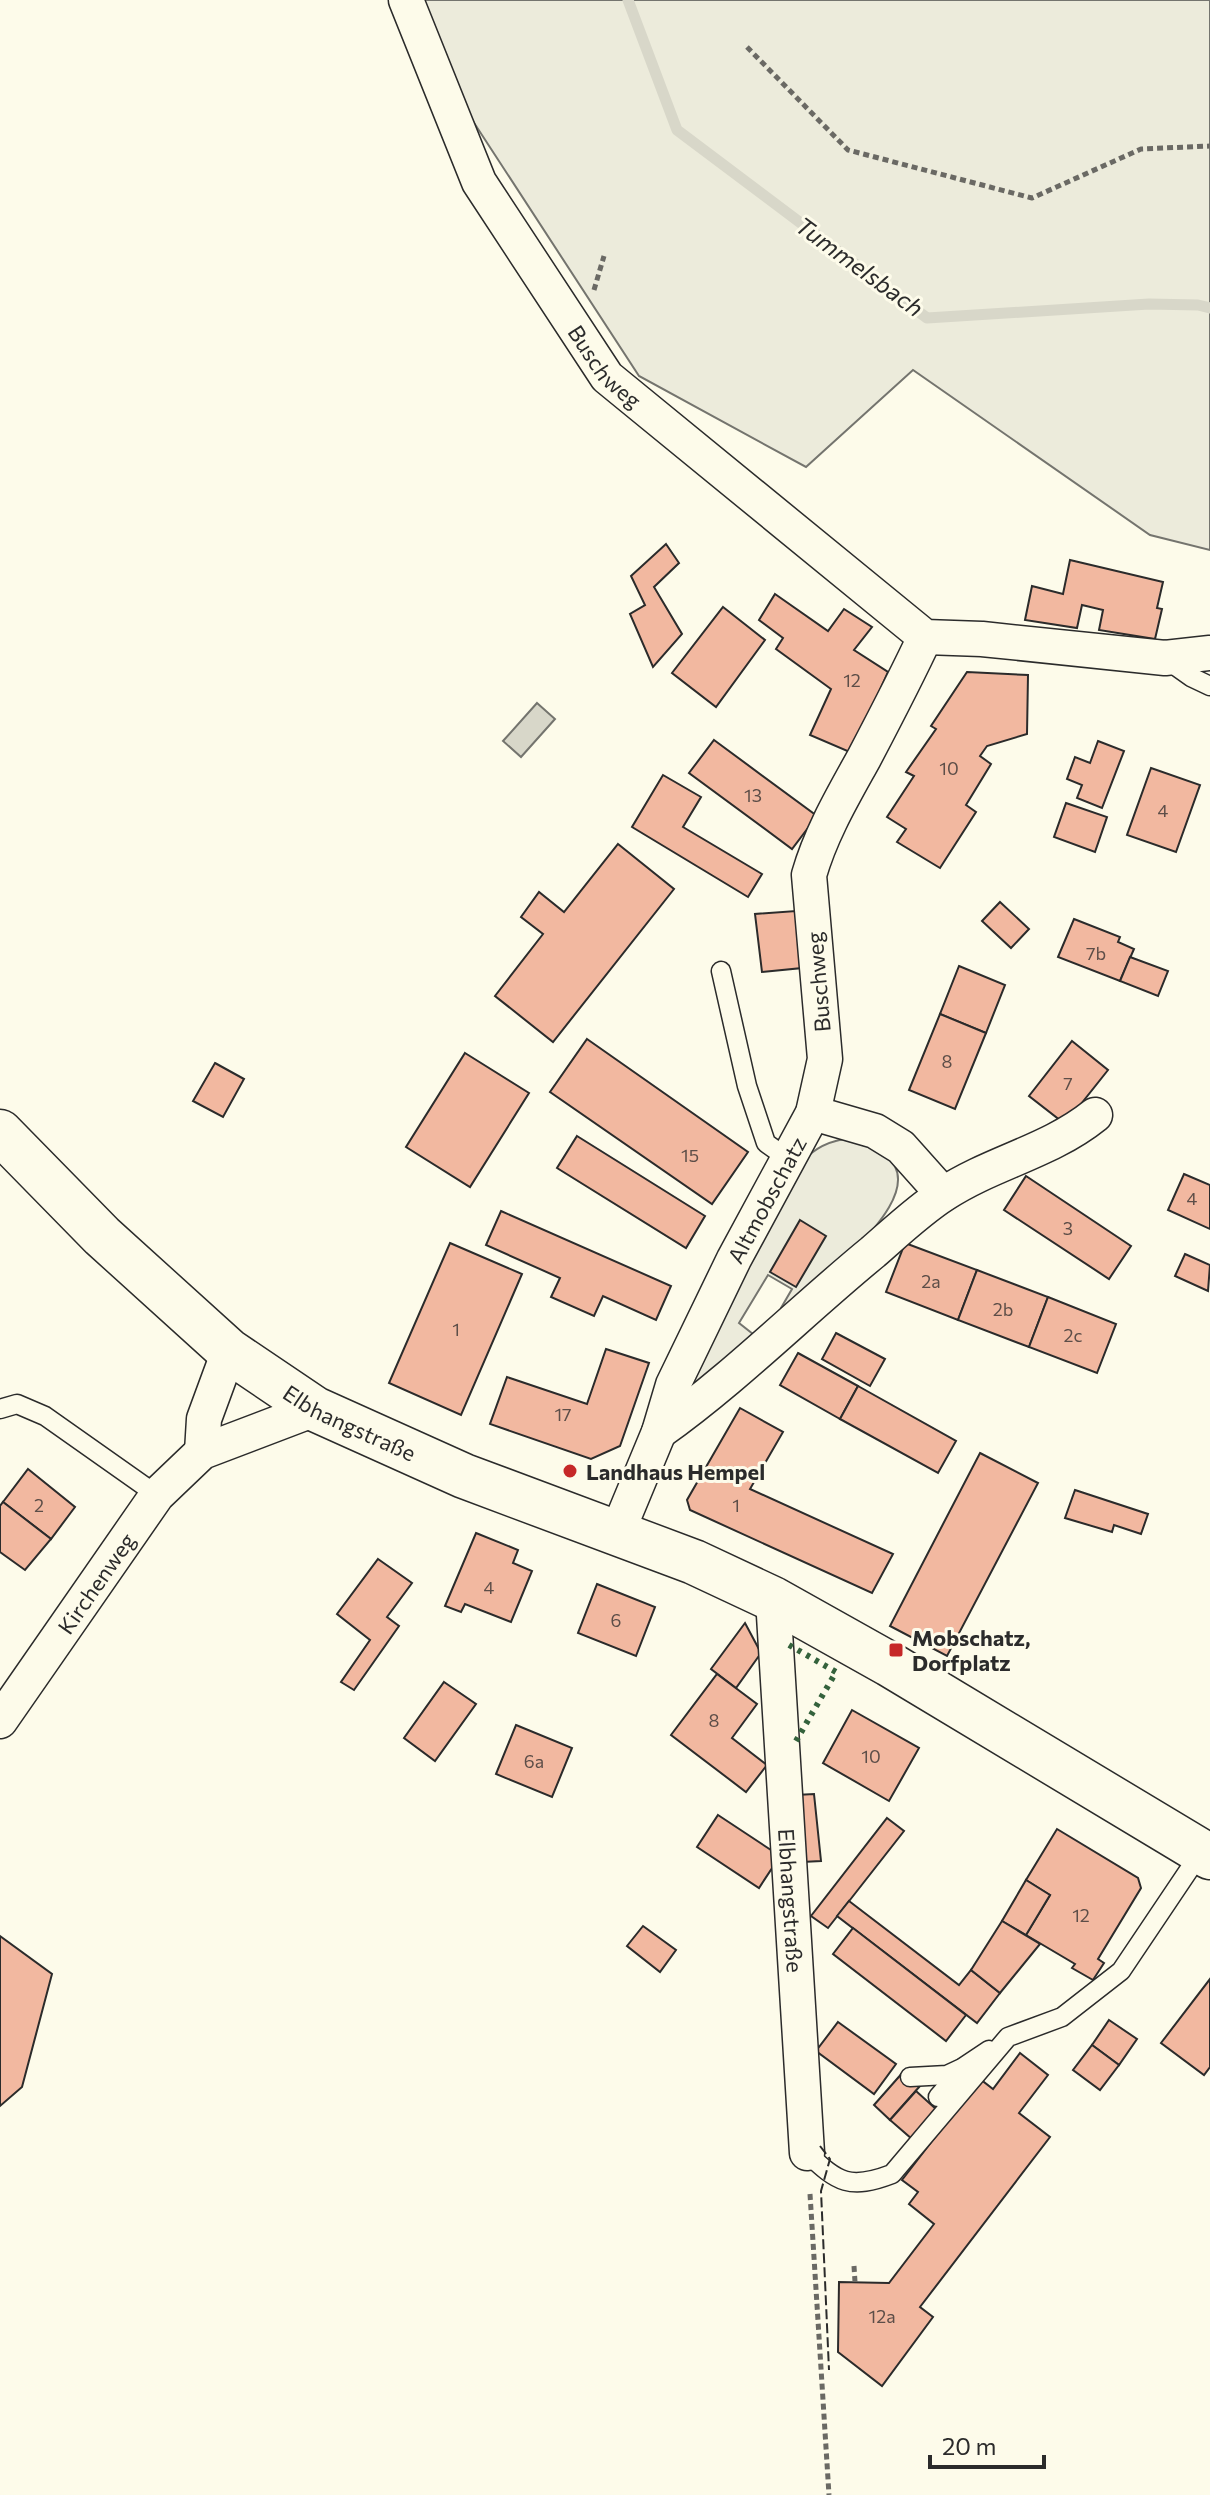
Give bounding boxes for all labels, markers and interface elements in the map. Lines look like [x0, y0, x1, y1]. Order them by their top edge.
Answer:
water label: Tummelsbach [791, 210, 929, 322]
street label: Buschweg [563, 320, 647, 413]
house number: 12 [843, 669, 861, 691]
house number: 10 [939, 757, 959, 779]
house number: 13 [744, 784, 762, 806]
house number: 4 [1158, 799, 1169, 821]
street label: Buschweg [800, 931, 836, 1033]
house number: 7b [1086, 942, 1106, 964]
house number: 8 [942, 1050, 953, 1072]
house number: 7 [1063, 1072, 1073, 1094]
street label: Altmobschatz [721, 1132, 811, 1268]
house number: 15 [681, 1144, 699, 1166]
house number: 4 [1187, 1187, 1198, 1209]
house number: 3 [1063, 1217, 1073, 1239]
house number: 2a [921, 1270, 941, 1292]
house number: 2b [993, 1298, 1013, 1320]
house number: 1 [452, 1318, 460, 1340]
house number: 2c [1064, 1324, 1083, 1346]
street label: Elbhangstraße [279, 1378, 420, 1466]
house number: 17 [554, 1403, 572, 1425]
place label: Landhaus Hempel [586, 1458, 765, 1485]
marker: Landhaus Hempel [561, 1462, 579, 1480]
house number: 2 [34, 1494, 44, 1516]
house number: 1 [732, 1494, 740, 1516]
street label: Kirchenweg [51, 1527, 140, 1639]
house number: 4 [484, 1576, 495, 1598]
house number: 6 [611, 1609, 621, 1631]
place label: Mobschatz, Dorfplatz [912, 1624, 1030, 1676]
marker: Mobschatz, Dorfplatz [887, 1641, 905, 1659]
house number: 8 [709, 1709, 720, 1731]
house number: 10 [861, 1745, 881, 1767]
house number: 6a [524, 1750, 544, 1772]
street label: Elbhangstraße [774, 1828, 809, 1973]
house number: 12 [1072, 1904, 1090, 1926]
house number: 12a [868, 2305, 896, 2327]
scale bar [930, 2419, 1044, 2469]
text: 20 m [942, 2431, 996, 2460]

